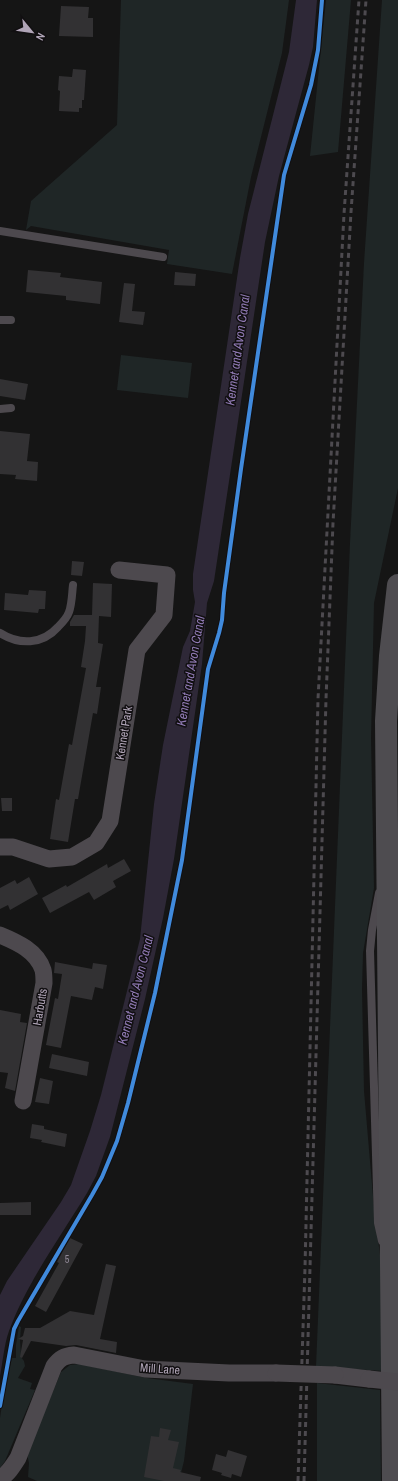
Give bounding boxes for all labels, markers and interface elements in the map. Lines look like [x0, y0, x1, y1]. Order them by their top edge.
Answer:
north arrow [12, 12, 52, 52]
text: N [33, 31, 48, 43]
water label: Kennet and Avon Canal [221, 293, 254, 407]
water label: Kennet and Avon Canal [172, 614, 209, 728]
street label: Kennet Park [112, 705, 136, 761]
water label: Kennet and Avon Canal [114, 933, 157, 1046]
street label: Harbutts [29, 987, 51, 1027]
house number: 5 [65, 1253, 70, 1266]
street label: Mill Lane [140, 1360, 180, 1378]

